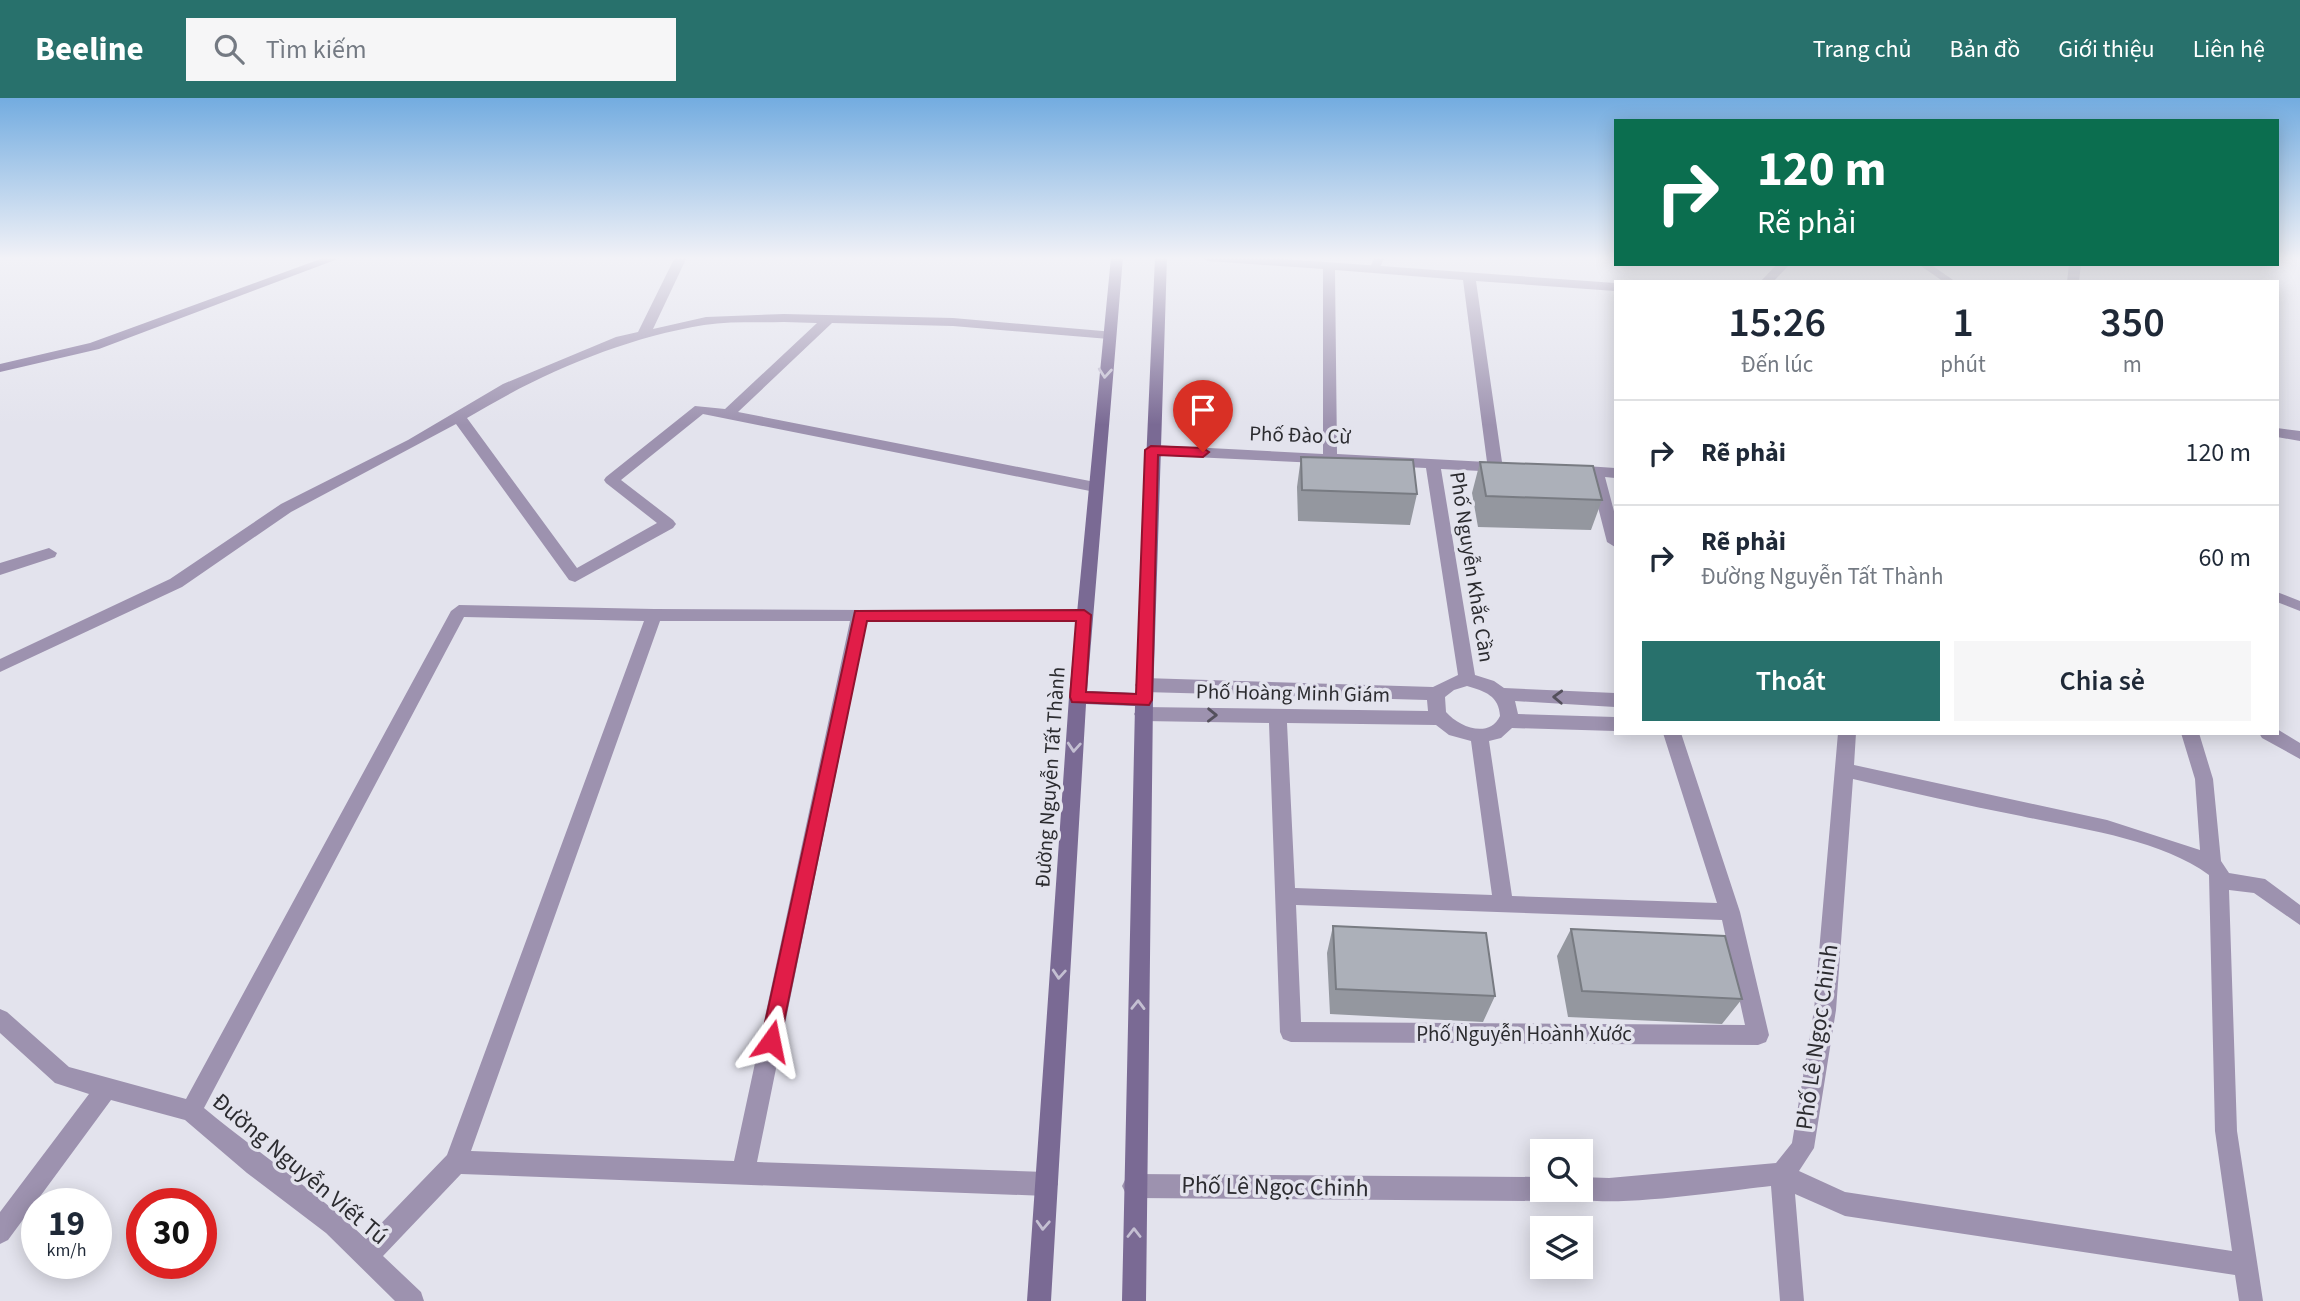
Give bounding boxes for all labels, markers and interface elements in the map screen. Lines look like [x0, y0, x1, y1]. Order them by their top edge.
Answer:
search box [186, 18, 676, 81]
text: Beeline [35, 26, 144, 73]
icon: search [210, 30, 248, 68]
text: Tìm kiếm [266, 31, 366, 68]
text: Trang chủ [1813, 32, 1912, 67]
text: Bản đồ [1950, 32, 2020, 67]
text: Giới thiệu [2058, 32, 2155, 67]
text: Liên hệ [2193, 32, 2265, 67]
text: 120 m [1757, 135, 1886, 205]
icon: right [1642, 147, 1733, 238]
text: Rẽ phải [1757, 200, 1856, 246]
text: 15:26 [1728, 293, 1826, 353]
text: 1 [1952, 293, 1974, 353]
text: 350 [2100, 293, 2165, 353]
text: Đến lúc [1741, 348, 1813, 381]
text: phút [1940, 348, 1986, 381]
text: m [2123, 348, 2142, 381]
one-way arrow [1098, 368, 1113, 379]
pin [1173, 380, 1233, 452]
icon: arrive [1184, 391, 1222, 429]
street label: Phố Đào Cừ [1249, 418, 1352, 452]
icon: right [1642, 434, 1680, 472]
text: Rẽ phải [1701, 434, 1786, 471]
text: 120 m [2185, 434, 2251, 471]
street label: Phố Nguyễn Khắc Cần [1442, 470, 1502, 664]
text: Rẽ phải [1701, 523, 1786, 560]
icon: right [1642, 539, 1680, 577]
text: 60 m [2198, 539, 2251, 576]
text: Đường Nguyễn Tất Thành [1701, 560, 1943, 593]
button: Thoát [1642, 641, 1940, 721]
button: Chia sẻ [1954, 641, 2251, 721]
street label: Đường Nguyễn Tất Thành [1027, 666, 1073, 888]
street label: Phố Hoàng Minh Giám [1196, 676, 1390, 710]
one-way arrow [1552, 690, 1563, 705]
one-way arrow [1207, 707, 1217, 723]
one-way arrow [1067, 741, 1082, 752]
street label: Phố Lê Ngọc Chinh [1787, 942, 1847, 1132]
one-way arrow [1052, 968, 1067, 979]
one-way arrow [1130, 1000, 1146, 1010]
position arrow [734, 1004, 808, 1078]
street label: Phố Nguyễn Hoành Xước [1416, 1019, 1632, 1049]
street label: Đường Nguyễn Viết Tú [204, 1085, 396, 1253]
map controls [1530, 1139, 1593, 1279]
button: search [1530, 1139, 1593, 1202]
street label: Phố Lê Ngọc Chinh [1181, 1168, 1369, 1206]
speed limit sign: 30 [126, 1188, 217, 1279]
text: 19 [48, 1199, 85, 1249]
button: layers [1530, 1216, 1593, 1279]
one-way arrow [1036, 1220, 1051, 1231]
one-way arrow [1126, 1227, 1142, 1238]
text: km/h [47, 1238, 86, 1263]

